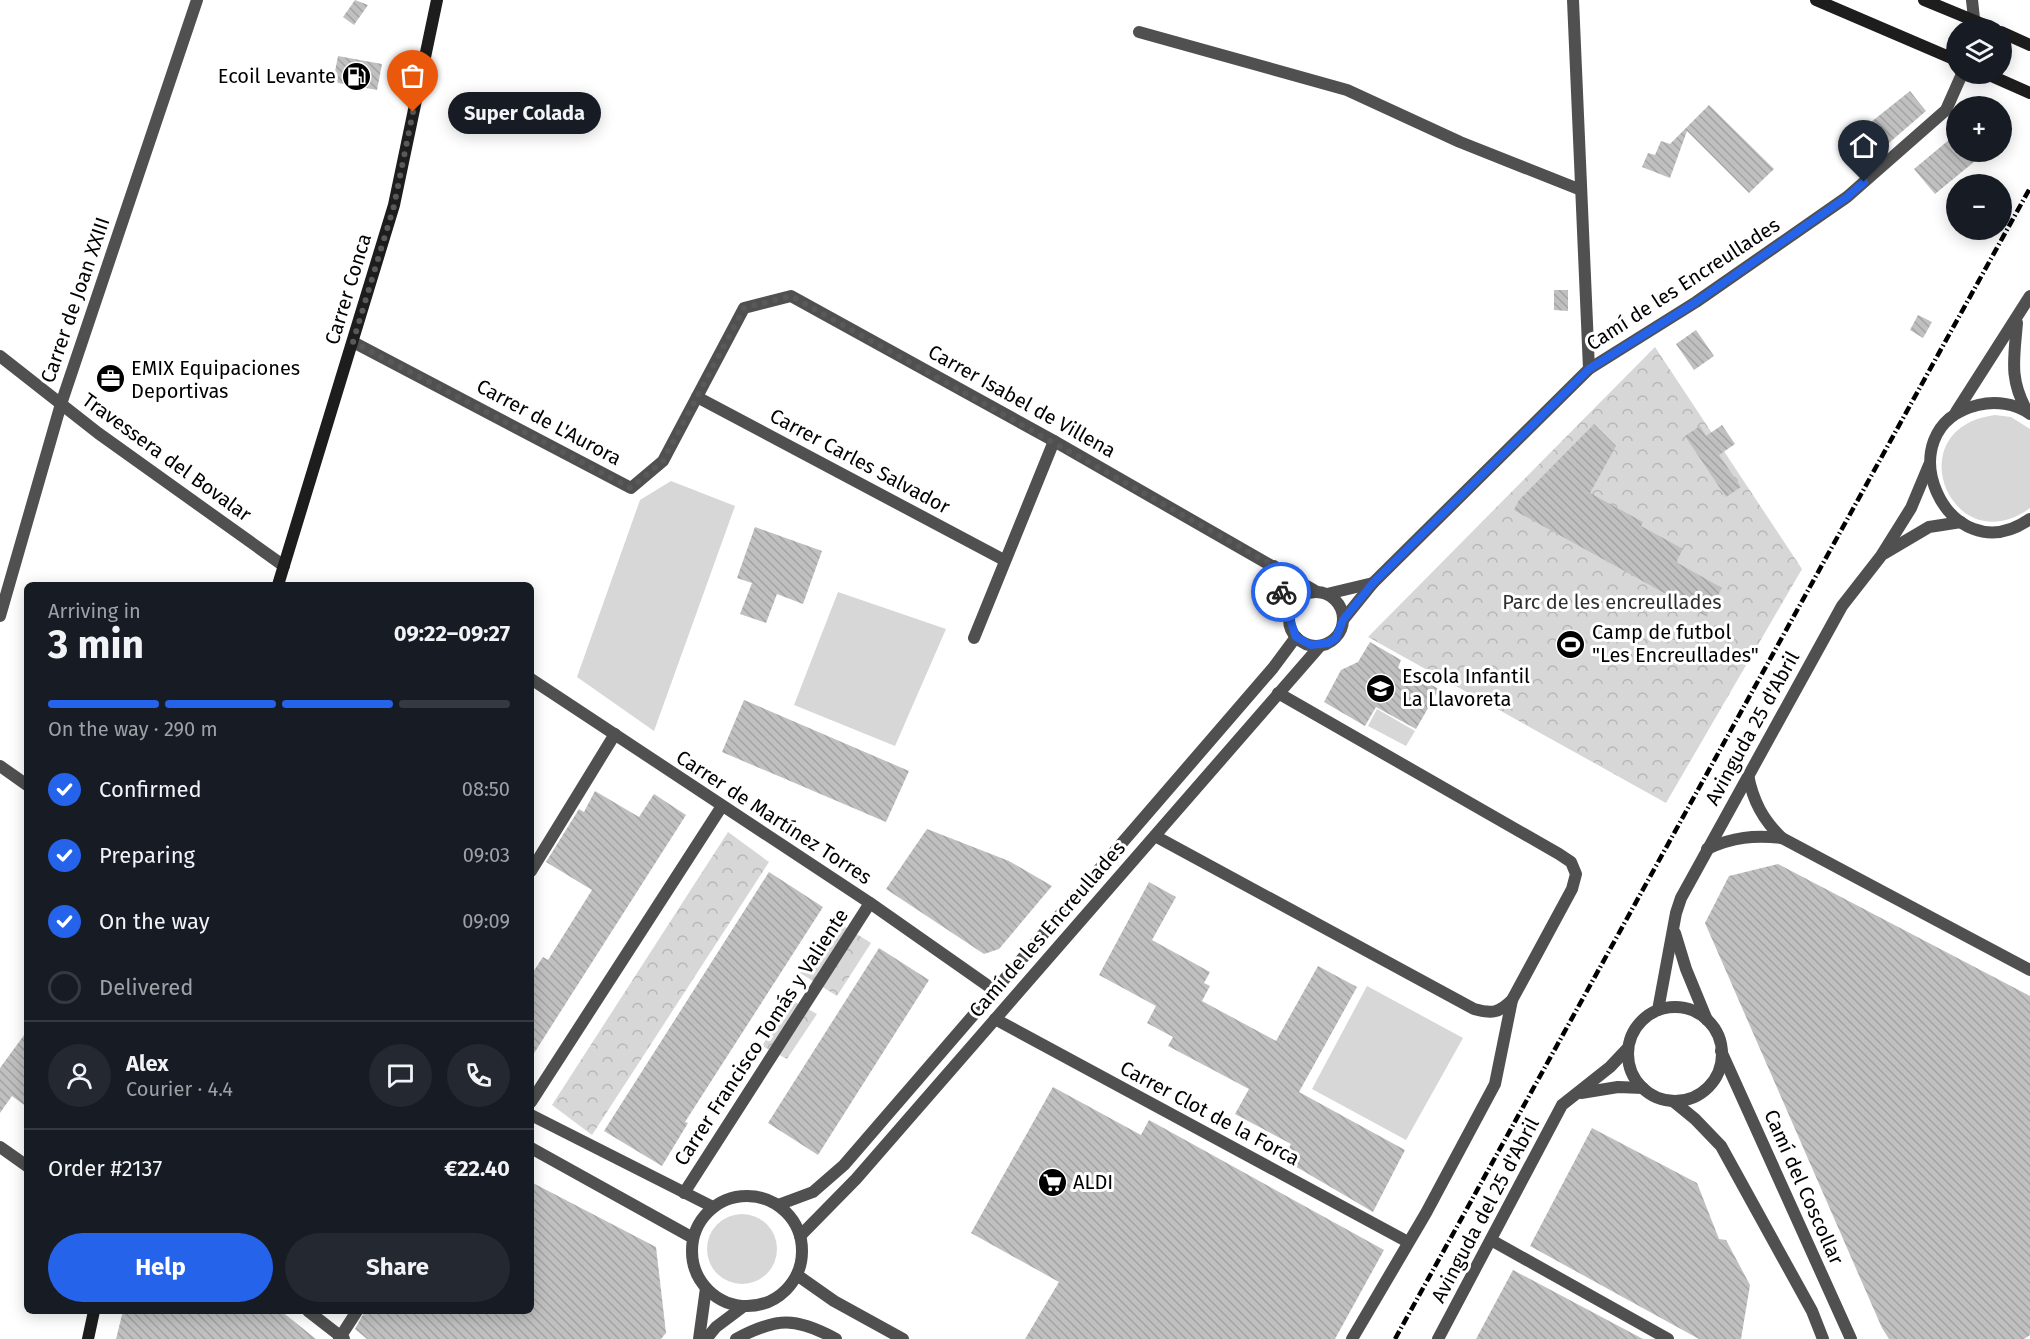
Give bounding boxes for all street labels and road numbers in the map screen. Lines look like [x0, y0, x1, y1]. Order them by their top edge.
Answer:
street label: Camí de les Encreullades [1582, 213, 1784, 355]
street label: Carrer de Joan XXIII [35, 214, 115, 386]
street label: Carrer Conca [320, 230, 376, 348]
street label: Carrer Isabel de Villena [924, 339, 1120, 463]
street label: Carrer de L'Aurora [473, 374, 625, 470]
street label: Travessera del Bovalar [78, 388, 256, 527]
street label: Carrer Carles Salvador [766, 403, 954, 519]
street label: Avinguda 25 d'Abril [1700, 647, 1804, 809]
street label: Carrer de Martínez Torres [672, 745, 876, 889]
street label: Camí de les Encreullades [964, 836, 1130, 1022]
street label: Carrer Francisco Tomás y Valiente [669, 904, 853, 1170]
street label: Carrer Clot de la Forca [1116, 1055, 1304, 1171]
street label: Camí del Coscollar [1759, 1106, 1849, 1268]
street label: Avinguda del 25 d'Abril [1426, 1113, 1544, 1307]

